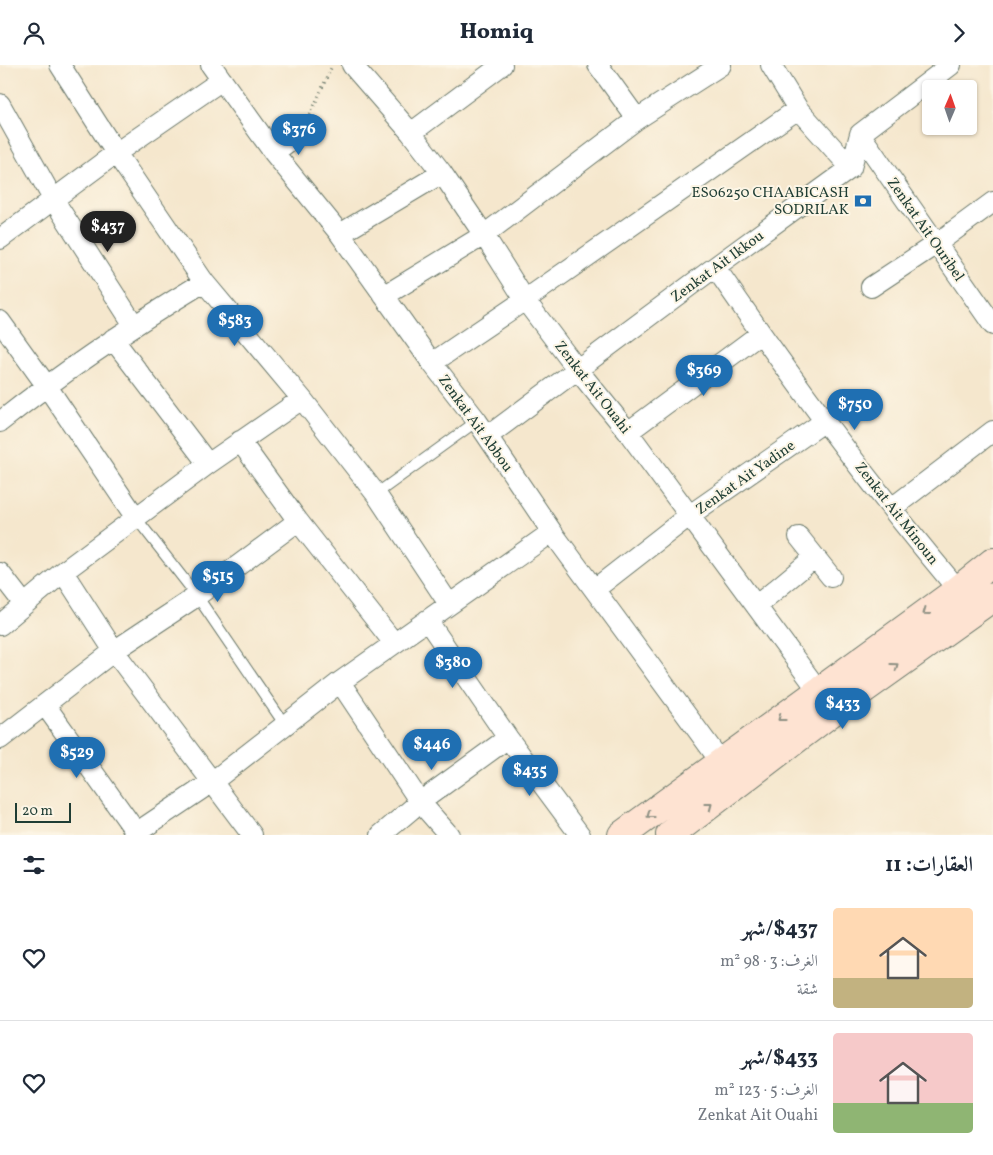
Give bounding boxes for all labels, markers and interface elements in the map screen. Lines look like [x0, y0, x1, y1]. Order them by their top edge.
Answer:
text: Homiq [460, 17, 533, 48]
icon: person [20, 19, 48, 47]
icon: forward [945, 19, 973, 47]
north arrow [922, 80, 978, 135]
map controls [922, 80, 977, 135]
pin: $376 [269, 113, 329, 156]
text: $376 [282, 119, 316, 141]
street label: Zenkat Ait Ouribel [881, 174, 969, 286]
place label: ES06250 CHAABICASH SODRILAK [691, 183, 849, 221]
bank icon: ES06250 CHAABICASH SODRILAK [853, 191, 873, 211]
pin: $437 [78, 211, 138, 253]
text: $437 [91, 216, 125, 238]
street label: Zenkat Ait Ikkou [667, 226, 769, 308]
pin: $583 [205, 305, 265, 347]
text: $583 [218, 310, 252, 332]
street label: Zenkat Ait Ouahi [549, 337, 635, 439]
pin: $369 [674, 355, 734, 397]
text: $369 [687, 360, 721, 382]
street label: Zenkat Ait Abbou [432, 371, 517, 477]
pin: $750 [825, 389, 885, 431]
text: $750 [838, 394, 872, 416]
street label: Zenkat Ait Yadine [692, 436, 800, 520]
street label: Zenkat Ait Minoun [849, 458, 943, 570]
pin: $515 [188, 561, 248, 603]
text: $515 [203, 566, 233, 588]
one-way arrow [923, 607, 932, 615]
pin: $380 [423, 647, 483, 689]
text: $380 [435, 652, 471, 674]
one-way arrow [889, 663, 899, 672]
pin: $433 [813, 687, 873, 730]
text: $433 [826, 693, 860, 715]
one-way arrow [777, 712, 787, 721]
pin: $446 [402, 729, 462, 771]
text: $446 [413, 734, 451, 756]
pin: $529 [47, 737, 107, 779]
text: $529 [60, 742, 94, 764]
pin: $435 [500, 755, 560, 797]
text: $435 [513, 760, 547, 782]
scale bar [15, 800, 71, 823]
text: 20 m [22, 802, 53, 821]
one-way arrow [703, 803, 712, 811]
one-way arrow [647, 809, 656, 817]
icon: filters [20, 851, 48, 879]
text: العقارات: 11 [885, 851, 973, 880]
text: $437/شهر [741, 915, 818, 944]
icon: home [873, 928, 933, 988]
icon: heart [20, 944, 48, 972]
text: الغرف: 3 · 98 m² [720, 951, 818, 973]
text: شقة [797, 979, 818, 1001]
text: $433/شهر [741, 1044, 818, 1073]
icon: home [873, 1053, 933, 1113]
icon: heart [20, 1069, 48, 1097]
text: الغرف: 5 · 123 m² [715, 1080, 818, 1102]
text: Zenkat Ait Ouahi [698, 1105, 818, 1127]

